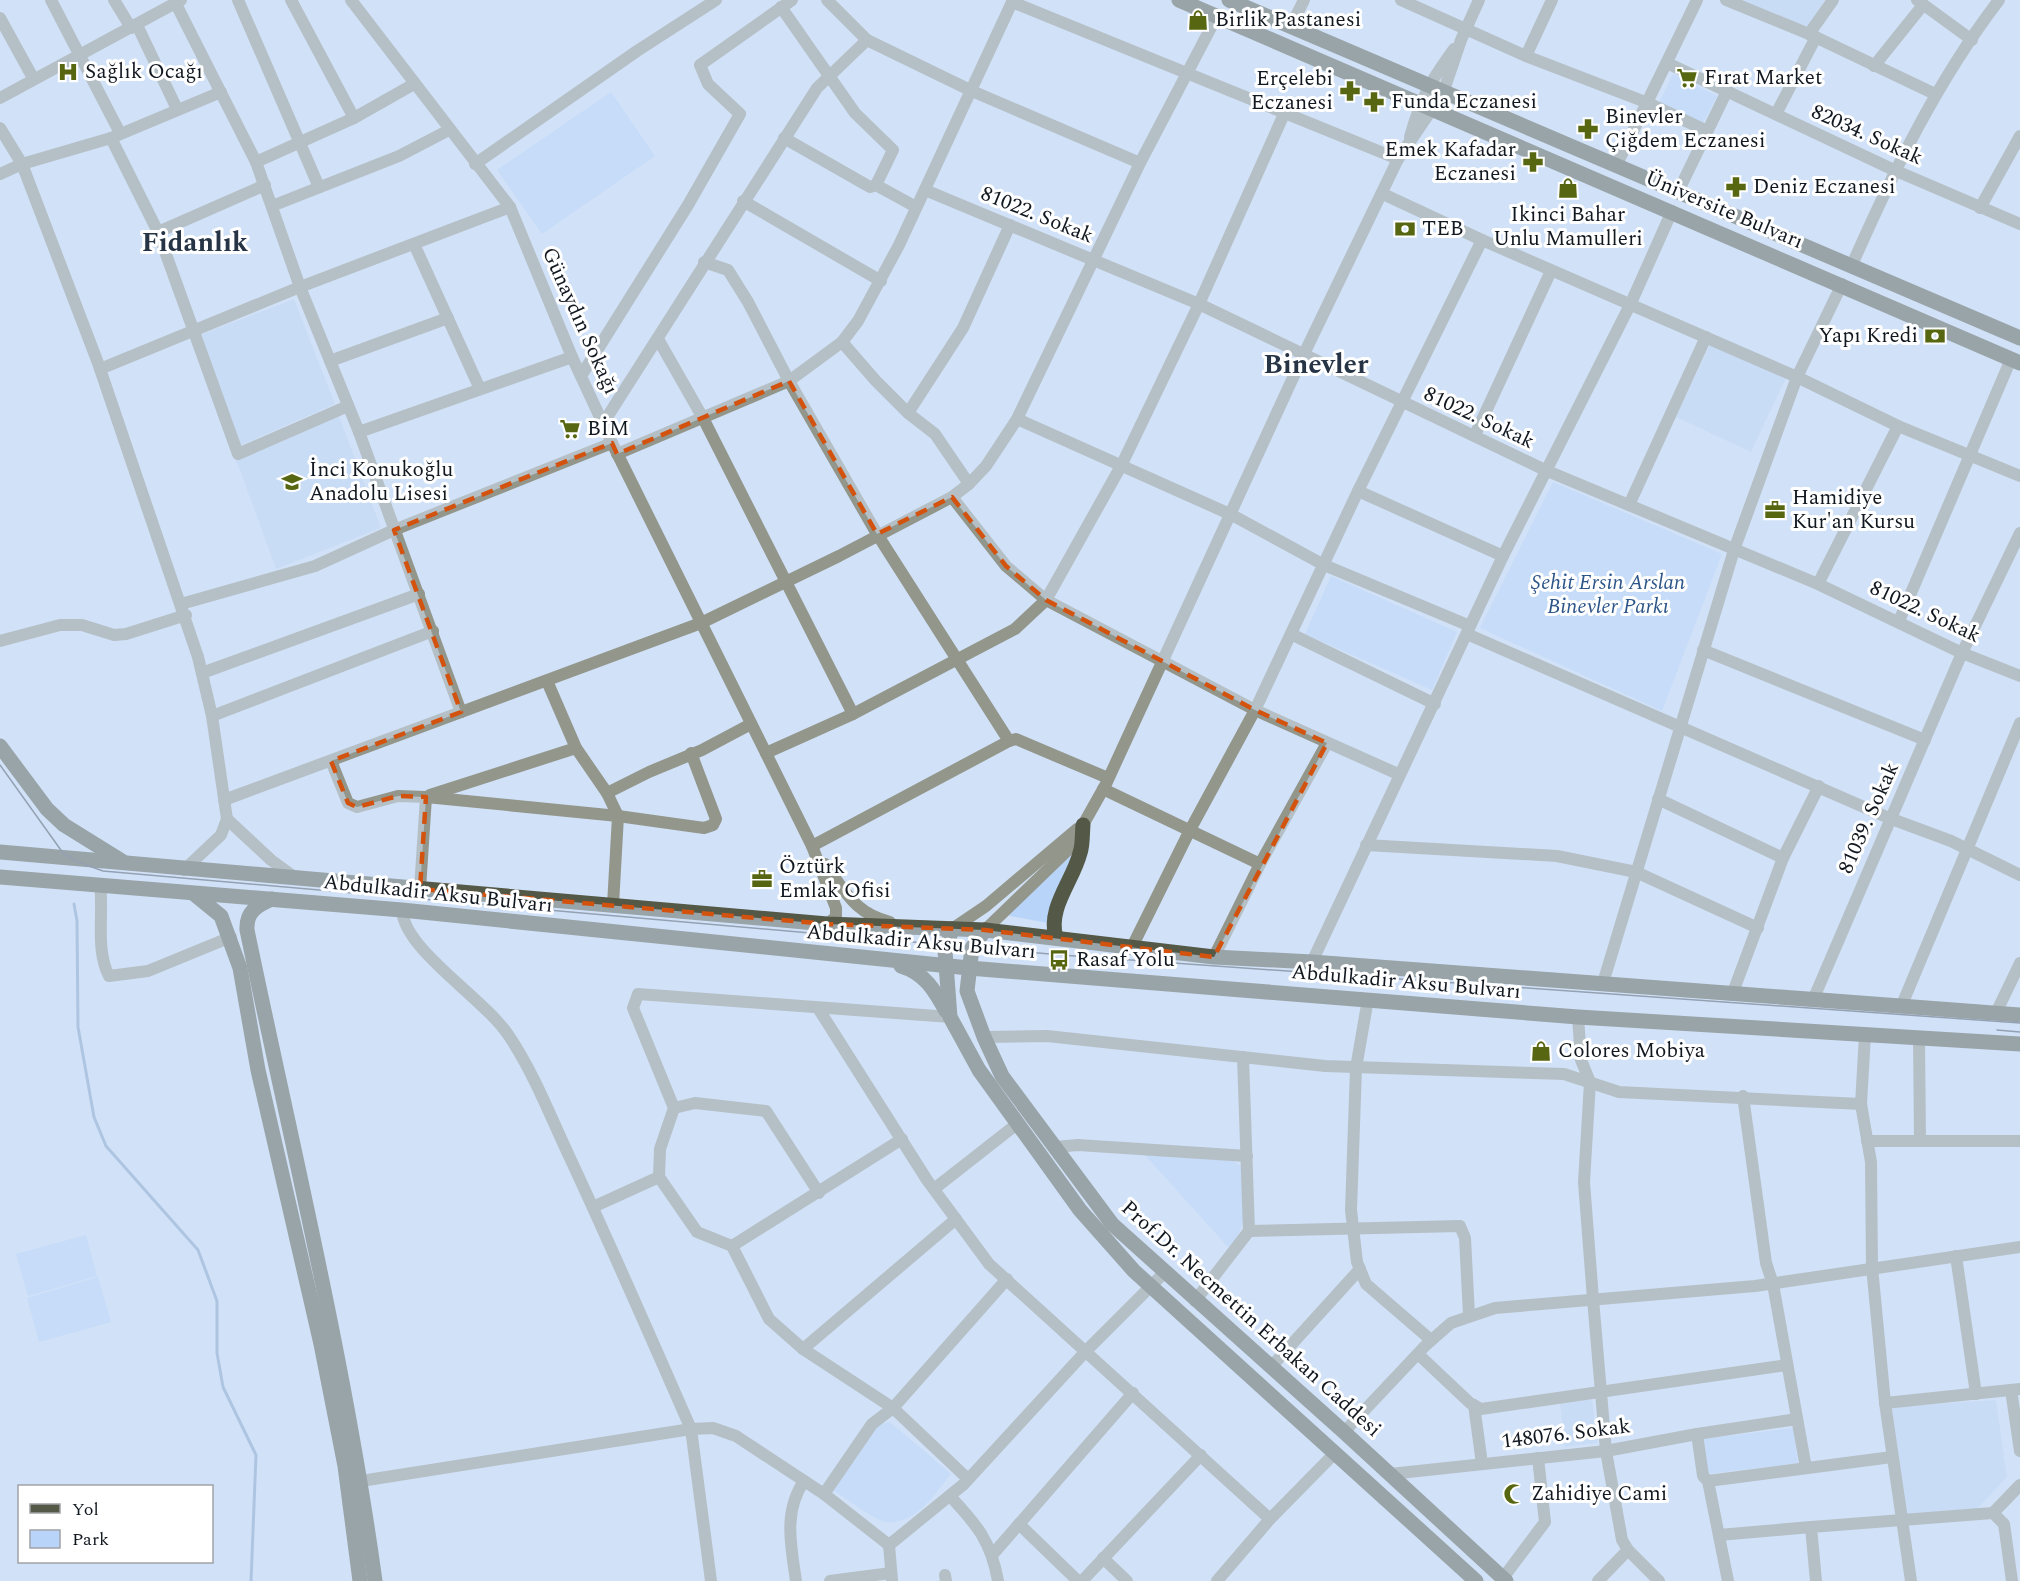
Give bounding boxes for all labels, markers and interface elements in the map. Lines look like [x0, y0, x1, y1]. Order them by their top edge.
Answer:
place label: Birlik Pastanesi [1215, 4, 1361, 36]
shop icon: Birlik Pastanesi [1186, 8, 1210, 32]
place label: Sağlık Ocağı [85, 56, 203, 88]
hospital icon: Sağlık Ocağı [56, 60, 80, 84]
place label: Fırat Market [1704, 62, 1822, 94]
place label: Erçelebi Eczanesi [1251, 63, 1333, 119]
supermarket icon: Fırat Market [1675, 66, 1699, 90]
pharmacy icon: Erçelebi Eczanesi [1338, 79, 1362, 103]
place label: Funda Eczanesi [1391, 86, 1537, 118]
pharmacy icon: Funda Eczanesi [1362, 90, 1386, 114]
street label: 82034. Sokak [1806, 96, 1928, 174]
place label: Binevler Çiğdem Eczanesi [1605, 101, 1765, 157]
pharmacy icon: Binevler Çiğdem Eczanesi [1576, 117, 1600, 141]
place label: Emek Kafadar Eczanesi [1385, 134, 1516, 190]
pharmacy icon: Emek Kafadar Eczanesi [1521, 150, 1545, 174]
street label: Üniversite Bulvarı [1640, 162, 1808, 258]
place label: Deniz Eczanesi [1753, 171, 1896, 203]
pharmacy icon: Deniz Eczanesi [1724, 175, 1748, 199]
shop icon: Ikinci Bahar Unlu Mamulleri [1556, 176, 1580, 200]
street label: 81022. Sokak [976, 178, 1099, 252]
place label: Ikinci Bahar Unlu Mamulleri [1493, 199, 1643, 255]
place label: TEB [1422, 213, 1464, 245]
bank icon: TEB [1393, 217, 1417, 241]
district label: Fidanlık [142, 222, 249, 264]
street label: Günaydın Sokağı [533, 242, 627, 400]
place label: Yapı Kredi [1818, 320, 1918, 352]
bank icon: Yapı Kredi [1923, 324, 1947, 348]
district label: Binevler [1264, 344, 1369, 386]
street label: 81022. Sokak [1418, 378, 1540, 458]
place label: BİM [587, 413, 629, 445]
supermarket icon: BİM [558, 417, 582, 441]
place label: İnci Konukoğlu Anadolu Lisesi [309, 454, 453, 510]
school or university icon: İnci Konukoğlu Anadolu Lisesi [280, 470, 304, 494]
place label: Hamidiye Kur'an Kursu [1792, 482, 1915, 538]
office icon: Hamidiye Kur'an Kursu [1763, 498, 1787, 522]
park label: Şehit Ersin Arslan Binevler Parkı [1531, 567, 1685, 623]
street label: 81022. Sokak [1864, 572, 1986, 652]
street label: 81039. Sokak [1830, 757, 1908, 879]
place label: Öztürk Emlak Ofisi [779, 851, 891, 907]
street label: Abdulkadir Aksu Bulvarı [322, 866, 554, 922]
office icon: Öztürk Emlak Ofisi [750, 867, 774, 891]
street label: Abdulkadir Aksu Bulvarı [805, 916, 1037, 968]
place label: Rasaf Yolu [1076, 944, 1175, 976]
bus stop icon: Rasaf Yolu [1047, 948, 1071, 972]
street label: Abdulkadir Aksu Bulvarı [1290, 956, 1522, 1008]
place label: Colores Mobiya [1558, 1035, 1706, 1067]
shop icon: Colores Mobiya [1529, 1039, 1553, 1063]
street label: Prof.Dr. Necmettin Erbakan Caddesi [1114, 1193, 1388, 1445]
street label: 148076. Sokak [1500, 1410, 1633, 1458]
place label: Zahidiye Cami [1531, 1478, 1667, 1510]
mosque icon: Zahidiye Cami [1502, 1482, 1526, 1506]
legend [18, 1485, 213, 1563]
text: Yol [72, 1496, 99, 1523]
text: Park [72, 1526, 109, 1553]

